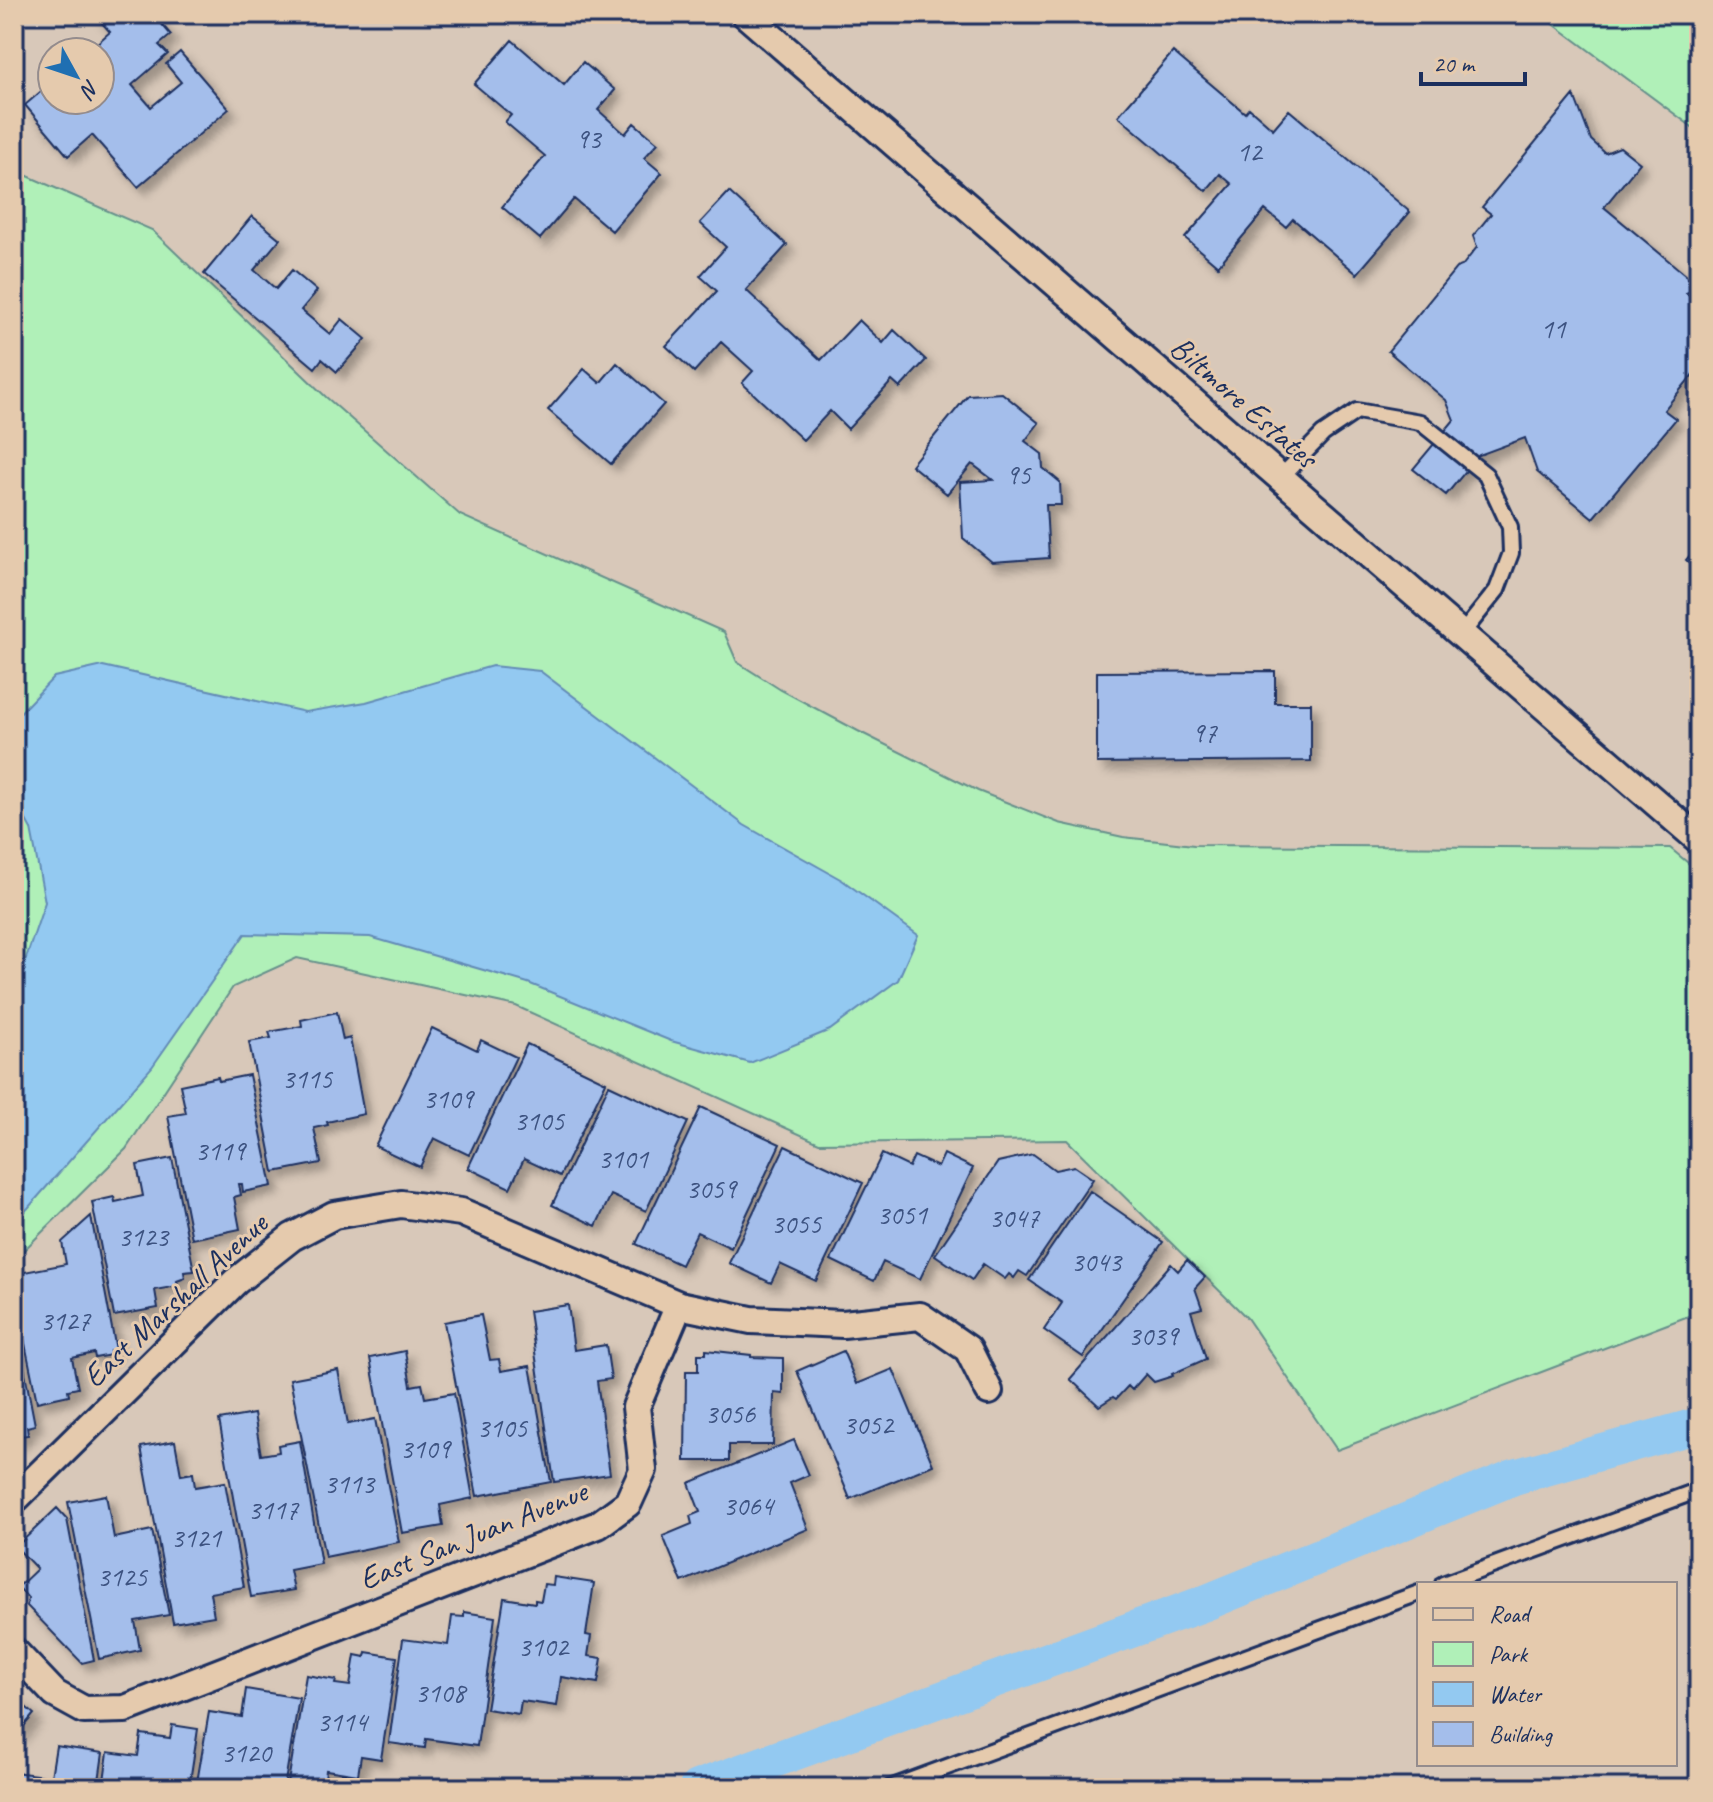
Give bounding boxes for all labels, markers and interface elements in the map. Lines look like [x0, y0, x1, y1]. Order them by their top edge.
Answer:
north arrow [36, 36, 116, 116]
scale bar [1421, 36, 1525, 86]
text: 20 m [1433, 49, 1476, 79]
text: N [73, 74, 106, 105]
house number: 93 [575, 121, 603, 156]
house number: 12 [1236, 134, 1264, 169]
house number: 11 [1540, 311, 1567, 346]
street label: Biltmore Estates [1162, 327, 1328, 479]
house number: 95 [1005, 457, 1032, 492]
house number: 97 [1191, 715, 1218, 750]
house number: 3115 [282, 1061, 334, 1096]
house number: 3109 [423, 1081, 476, 1116]
house number: 3105 [514, 1103, 566, 1138]
house number: 3119 [195, 1133, 248, 1168]
house number: 3101 [598, 1141, 650, 1176]
house number: 3059 [686, 1171, 739, 1206]
house number: 3051 [877, 1197, 929, 1232]
house number: 3047 [989, 1200, 1041, 1235]
street label: East Marshall Avenue [74, 1202, 278, 1396]
house number: 3055 [771, 1206, 823, 1241]
house number: 3123 [118, 1219, 171, 1254]
house number: 3043 [1071, 1244, 1124, 1279]
house number: 3127 [40, 1303, 92, 1338]
house number: 3039 [1128, 1318, 1181, 1353]
house number: 3056 [705, 1396, 757, 1431]
house number: 3052 [843, 1407, 896, 1442]
house number: 3105 [477, 1410, 529, 1445]
house number: 3109 [400, 1431, 453, 1466]
house number: 3113 [324, 1466, 377, 1501]
street label: East San Juan Avenue [353, 1470, 595, 1599]
house number: 3064 [723, 1488, 776, 1523]
house number: 3117 [248, 1492, 300, 1527]
house number: 3121 [171, 1520, 223, 1555]
house number: 3125 [97, 1559, 149, 1594]
legend [1417, 1582, 1677, 1766]
text: Road [1489, 1599, 1533, 1629]
house number: 3102 [518, 1629, 571, 1664]
text: Park [1489, 1639, 1529, 1669]
house number: 3108 [415, 1675, 468, 1710]
text: Water [1489, 1679, 1544, 1709]
house number: 3114 [317, 1704, 370, 1739]
text: Building [1489, 1719, 1554, 1749]
house number: 3120 [221, 1735, 274, 1770]

